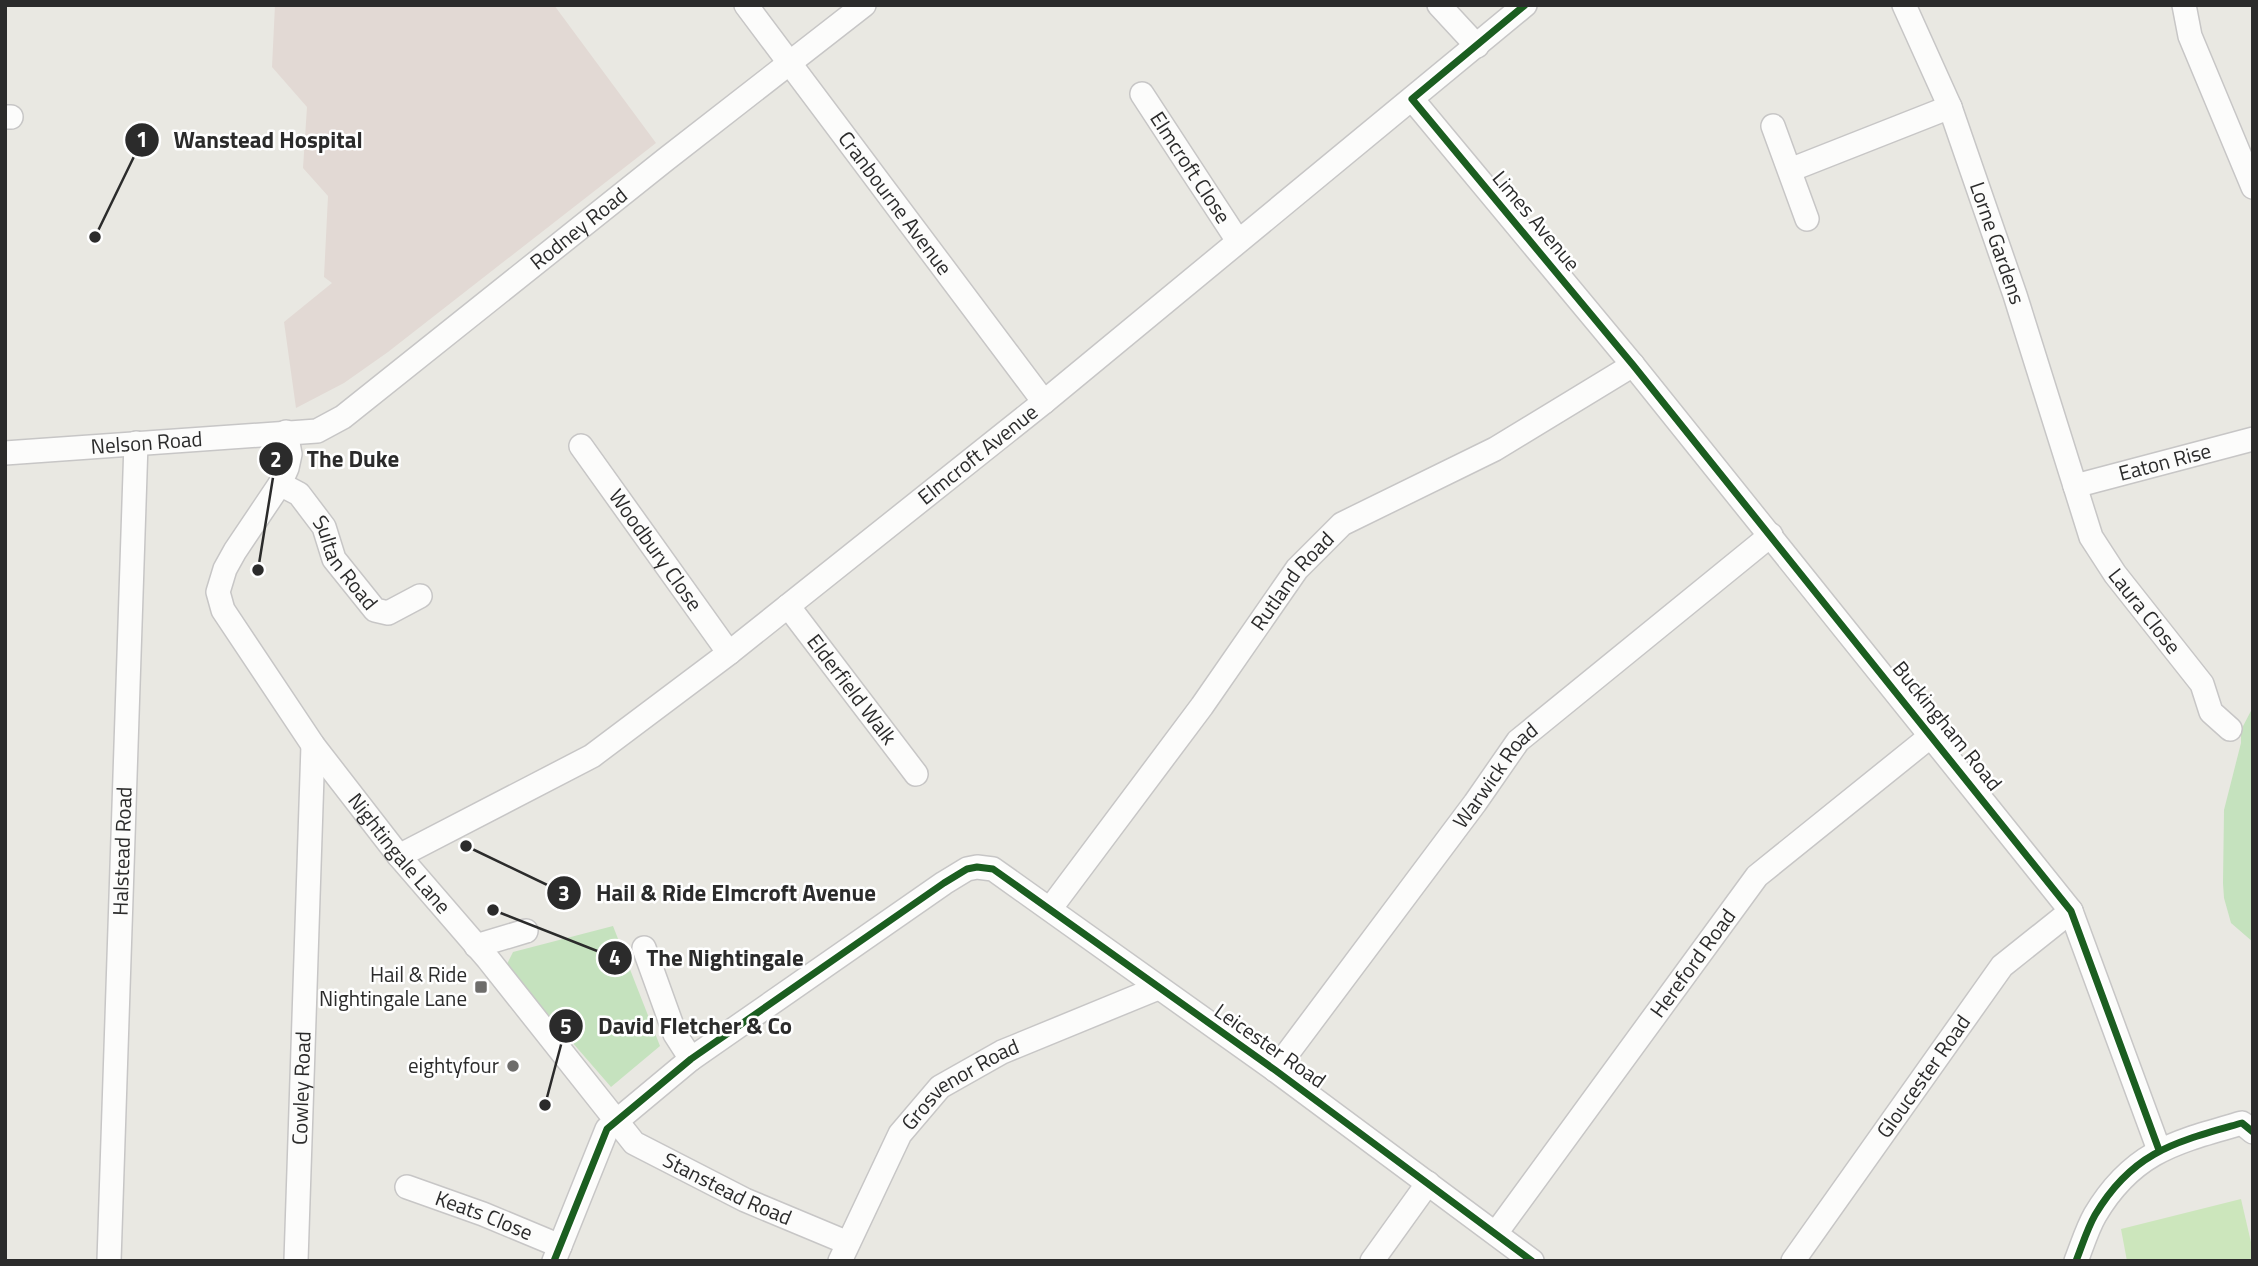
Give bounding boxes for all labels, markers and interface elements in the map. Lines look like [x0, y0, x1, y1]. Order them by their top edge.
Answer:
street label: Elmcroft Close [1143, 105, 1239, 229]
callout: Wanstead Hospital [124, 118, 377, 162]
text: Wanstead Hospital [173, 122, 363, 157]
text: 1 [136, 123, 148, 155]
street label: Cranbourne Avenue [831, 124, 960, 282]
street label: Limes Avenue [1485, 163, 1589, 278]
street label: Lorne Gardens [1962, 177, 2034, 308]
street label: Rodney Road [523, 179, 634, 277]
street label: Elmcroft Avenue [910, 396, 1044, 512]
street label: Nelson Road [90, 422, 203, 462]
street label: Eaton Rise [2115, 434, 2214, 489]
callout: The Duke [258, 437, 414, 481]
text: The Duke [307, 441, 399, 476]
text: 2 [270, 443, 282, 475]
street label: Woodbury Close [602, 482, 711, 617]
street label: Sultan Road [305, 508, 386, 617]
street label: Rutland Road [1242, 524, 1341, 637]
street label: Laura Close [2101, 561, 2189, 660]
street label: Elderfield Walk [800, 627, 905, 751]
street label: Buckingham Road [1885, 653, 2010, 797]
street label: Warwick Road [1444, 714, 1545, 835]
street label: Halstead Road [103, 786, 140, 916]
street label: Nightingale Lane [341, 786, 459, 920]
callout: Hail & Ride Elmcroft Avenue [547, 871, 890, 915]
text: Hail & Ride Elmcroft Avenue [596, 875, 876, 910]
text: 3 [558, 877, 570, 909]
street label: Hereford Road [1641, 901, 1743, 1024]
callout: The Nightingale [598, 936, 818, 980]
text: The Nightingale [646, 940, 804, 975]
text: 4 [609, 941, 621, 973]
place label: Hail & Ride Nightingale Lane [319, 958, 467, 1014]
marker: Hail & Ride Nightingale Lane [473, 979, 489, 995]
street label: Leicester Road [1208, 995, 1333, 1096]
callout: David Fletcher & Co [549, 1004, 806, 1048]
text: David Fletcher & Co [598, 1008, 792, 1043]
street label: Gloucester Road [1868, 1008, 1978, 1144]
text: 5 [560, 1010, 572, 1042]
street label: Grosvenor Road [893, 1030, 1024, 1137]
street label: Cowley Road [283, 1031, 319, 1145]
place label: eightyfour [408, 1049, 499, 1081]
marker: eightyfour [505, 1058, 521, 1074]
street label: Stanstead Road [658, 1144, 797, 1233]
street label: Keats Close [431, 1181, 538, 1248]

